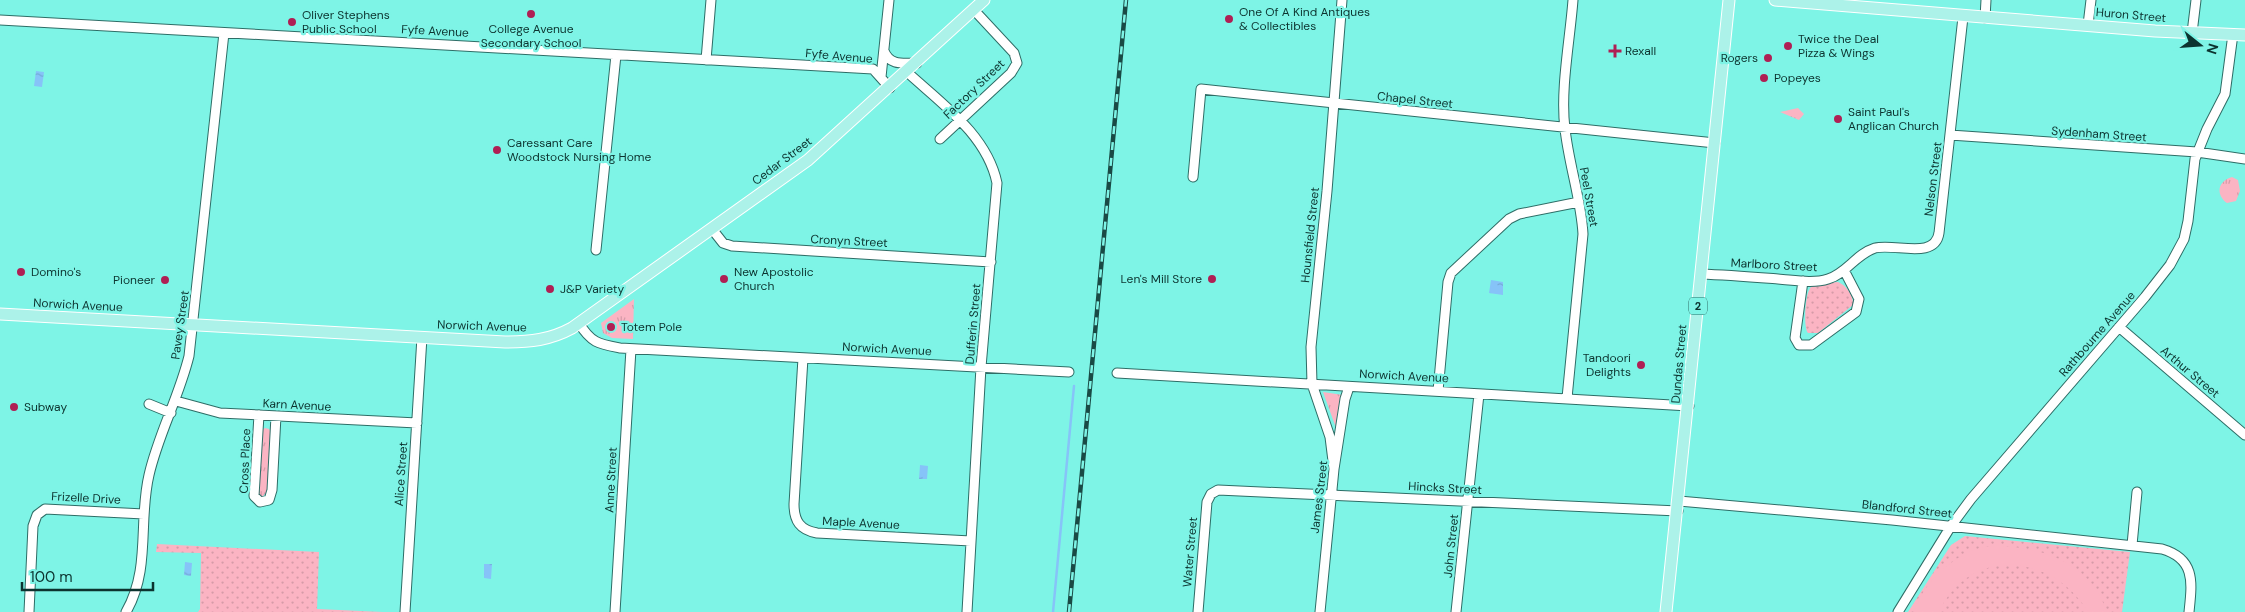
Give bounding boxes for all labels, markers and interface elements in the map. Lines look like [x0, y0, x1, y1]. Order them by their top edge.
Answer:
place label: One Of A Kind Antiques & Collectibles [1239, 4, 1370, 34]
street label: Huron Street [2095, 4, 2167, 26]
place label: Oliver Stephens Public School [302, 7, 390, 37]
marker: College Avenue Secondary School [525, 8, 537, 20]
marker: One Of A Kind Antiques & Collectibles [1223, 13, 1235, 25]
marker: Oliver Stephens Public School [286, 16, 298, 28]
north arrow [2175, 20, 2225, 70]
street label: Fyfe Avenue [401, 21, 469, 41]
place label: College Avenue Secondary School [481, 21, 581, 51]
place label: Twice the Deal Pizza & Wings [1798, 31, 1879, 61]
marker: Twice the Deal Pizza & Wings [1782, 40, 1794, 52]
text: N [2202, 41, 2223, 56]
place label: Rexall [1625, 43, 1656, 59]
street label: Fyfe Avenue [805, 45, 874, 67]
marker: Rexall [1609, 45, 1621, 57]
place label: Rogers [1721, 50, 1758, 66]
marker: Rogers [1762, 52, 1774, 64]
street label: Factory Street [940, 56, 1008, 122]
place label: Popeyes [1774, 70, 1821, 86]
marker: Popeyes [1758, 72, 1770, 84]
street label: Chapel Street [1376, 88, 1454, 112]
place label: Saint Paul's Anglican Church [1848, 104, 1939, 134]
marker: Saint Paul's Anglican Church [1832, 113, 1844, 125]
street label: Sydenham Street [2051, 123, 2148, 145]
street label: Cedar Street [749, 133, 815, 189]
place label: Caressant Care Woodstock Nursing Home [507, 135, 652, 165]
street label: Nelson Street [1920, 141, 1946, 217]
marker: Caressant Care Woodstock Nursing Home [491, 144, 503, 156]
street label: Peel Street [1576, 166, 1602, 228]
street label: Hounsfield Street [1297, 186, 1323, 284]
street label: Cronyn Street [810, 231, 888, 251]
street label: Marlboro Street [1730, 255, 1818, 275]
place label: Domino's [31, 264, 81, 280]
place label: New Apostolic Church [734, 264, 814, 294]
marker: Domino's [15, 266, 27, 278]
place label: Len's Mill Store [1121, 271, 1202, 287]
place label: Pioneer [113, 272, 156, 288]
marker: New Apostolic Church [718, 273, 730, 285]
marker: Len's Mill Store [1206, 273, 1218, 285]
marker: Pioneer [159, 274, 171, 286]
place label: J&P Variety [560, 281, 624, 297]
marker: J&P Variety [544, 283, 556, 295]
street label: Dufferin Street [961, 283, 985, 365]
street label: Rathbourne Avenue [2055, 288, 2139, 380]
street label: Pavey Street [167, 289, 193, 361]
street label: Norwich Avenue [33, 295, 123, 315]
road number: 2 [1689, 298, 1707, 314]
street label: Norwich Avenue [437, 316, 527, 336]
place label: Totem Pole [621, 319, 682, 335]
marker: Totem Pole [605, 321, 617, 333]
street label: Dundas Street [1668, 324, 1690, 404]
street label: Norwich Avenue [842, 339, 932, 359]
street label: Arthur Street [2157, 343, 2223, 402]
place label: Tandoori Delights [1583, 350, 1631, 380]
marker: Tandoori Delights [1635, 359, 1647, 371]
street label: Norwich Avenue [1359, 366, 1449, 386]
street label: Karn Avenue [262, 395, 332, 415]
place label: Subway [24, 399, 67, 415]
marker: Subway [8, 401, 20, 413]
street label: Cross Place [236, 428, 254, 494]
street label: Alice Street [391, 441, 411, 507]
street label: Anne Street [601, 446, 621, 513]
street label: James Street [1307, 459, 1331, 534]
street label: Hincks Street [1408, 478, 1483, 498]
street label: Frizelle Drive [51, 488, 121, 508]
street label: Blandford Street [1861, 496, 1953, 522]
street label: Maple Avenue [822, 513, 900, 533]
street label: John Street [1440, 513, 1462, 579]
street label: Water Street [1179, 516, 1201, 588]
scale bar [22, 560, 154, 592]
text: 100 m [30, 567, 73, 587]

